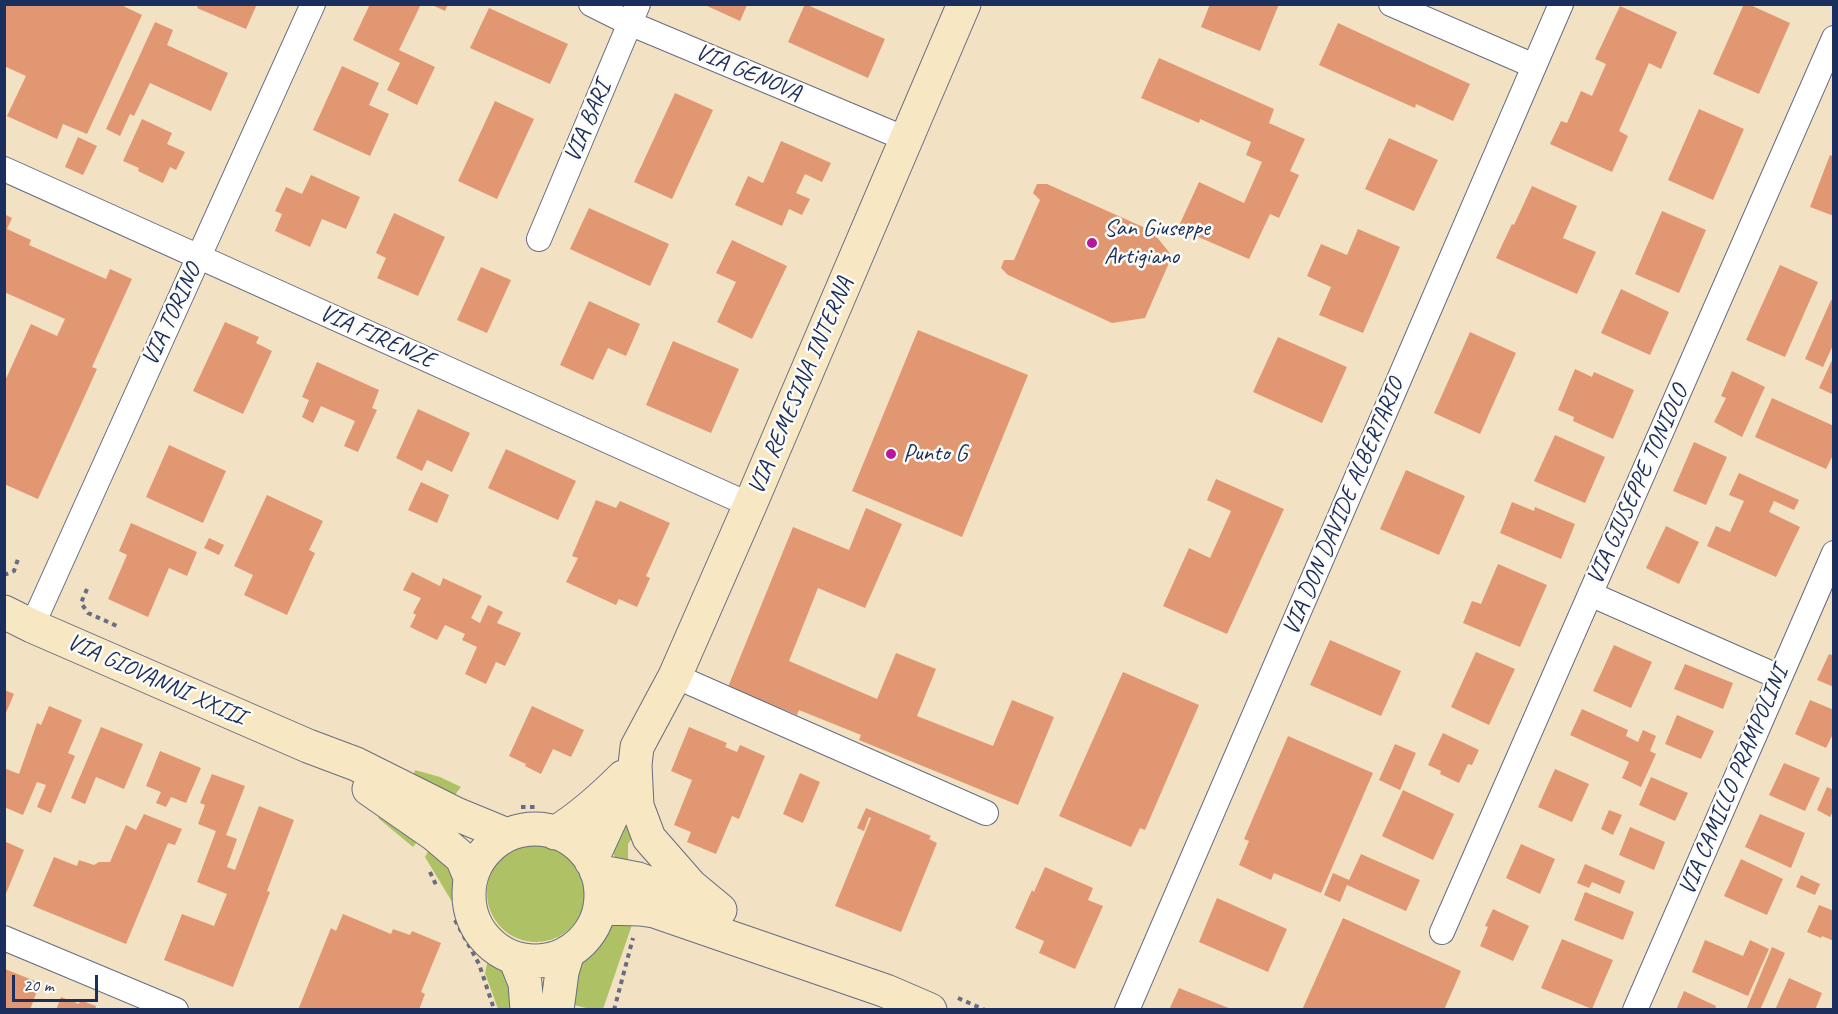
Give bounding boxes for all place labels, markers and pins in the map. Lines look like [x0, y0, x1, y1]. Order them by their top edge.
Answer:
place label: San Giuseppe Artigiano [1104, 215, 1210, 271]
marker: San Giuseppe Artigiano [1085, 236, 1099, 250]
place label: Punto G [903, 440, 967, 468]
marker: Punto G [884, 447, 898, 461]

